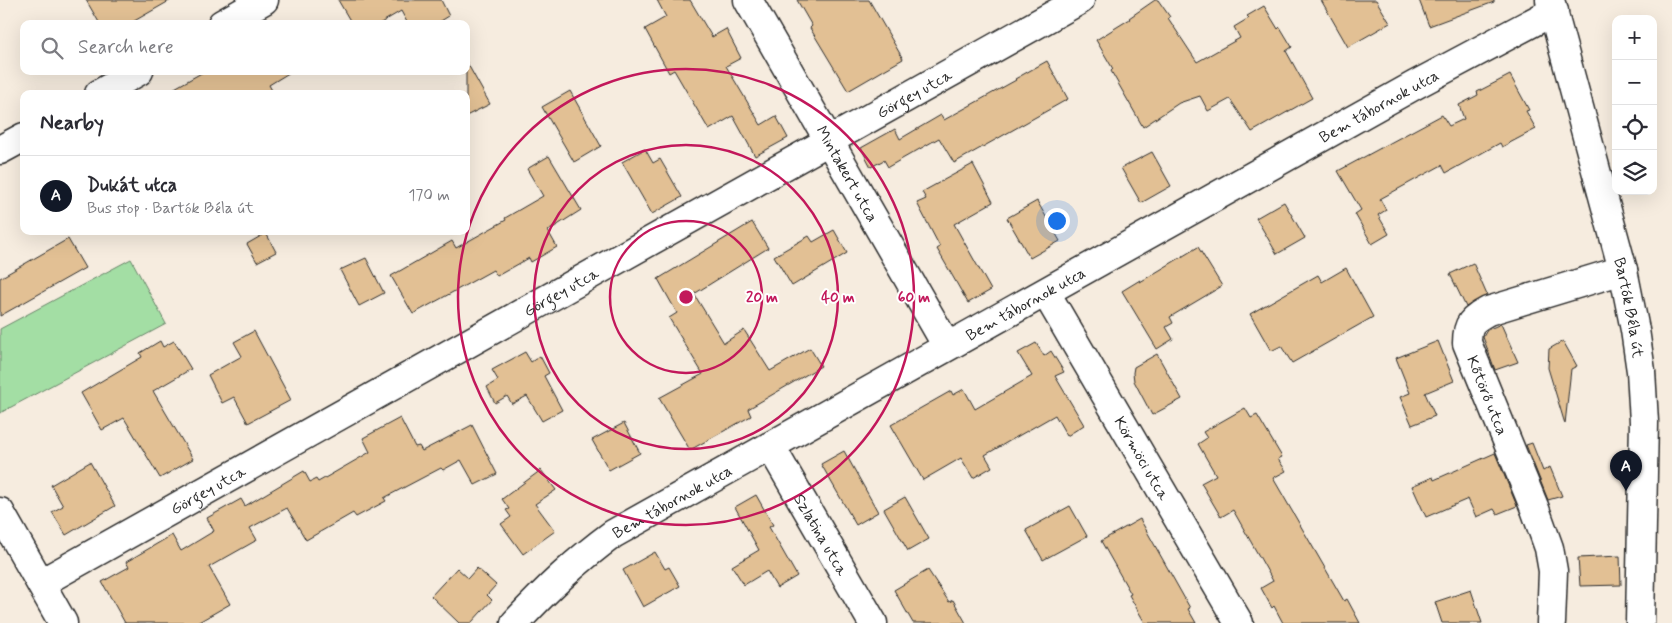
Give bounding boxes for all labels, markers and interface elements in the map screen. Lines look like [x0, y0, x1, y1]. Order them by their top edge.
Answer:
map controls [1612, 15, 1657, 195]
button: + [1612, 15, 1657, 60]
search box [20, 20, 470, 75]
icon: search [38, 34, 66, 62]
text: Search here [78, 35, 174, 60]
button: − [1612, 60, 1657, 105]
street label: Görgey utca [873, 65, 956, 124]
street label: Bem tábornok utca [1316, 65, 1443, 149]
button: locate [1612, 105, 1657, 150]
text: Nearby [40, 109, 104, 137]
street label: Mintakert utca [811, 122, 882, 226]
button: layers [1612, 150, 1657, 195]
text: Dukát utca [87, 173, 177, 198]
text: A [51, 185, 61, 206]
text: 170 m [408, 185, 450, 206]
text: Bus stop · Bartók Béla út [87, 198, 254, 219]
your location [1044, 208, 1070, 234]
street label: Bartók Béla út [1608, 255, 1648, 360]
street label: Görgey utca [520, 263, 603, 322]
street label: Bem tábornok utca [962, 263, 1090, 346]
centre of rings [677, 288, 695, 306]
text: 20 m [746, 288, 778, 308]
text: 40 m [821, 288, 855, 308]
text: 60 m [898, 288, 930, 308]
street label: Kőtörő utca [1461, 353, 1512, 439]
street label: Körmöci utca [1108, 413, 1174, 505]
pin: A [1610, 450, 1642, 491]
street label: Bem tábornok utca [609, 460, 736, 544]
street label: Görgey utca [167, 461, 250, 520]
street label: Szlatina utca [788, 490, 852, 580]

